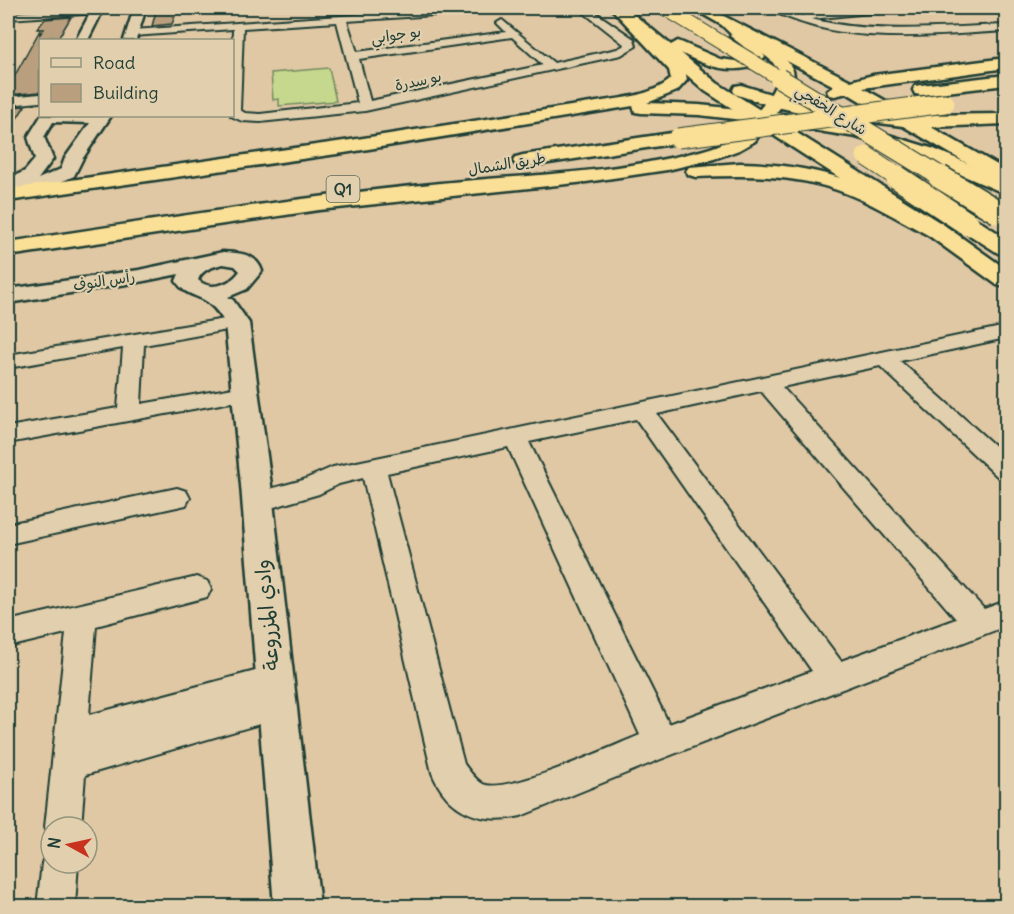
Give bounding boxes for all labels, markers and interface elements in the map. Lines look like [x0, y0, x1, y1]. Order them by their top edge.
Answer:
street label: بو جوابي [370, 22, 423, 51]
legend [39, 39, 234, 117]
text: Road [93, 51, 136, 74]
street label: بو سدرة [393, 66, 443, 95]
street label: شارع الخفجي [790, 80, 870, 142]
text: Building [93, 81, 158, 104]
street label: طريق الشمال [467, 148, 547, 179]
road number: Q1 [326, 176, 360, 202]
street label: رأس النوف [72, 266, 136, 295]
street label: وادي المزروعة [248, 558, 287, 672]
north arrow [39, 815, 99, 875]
text: N [43, 836, 65, 850]

